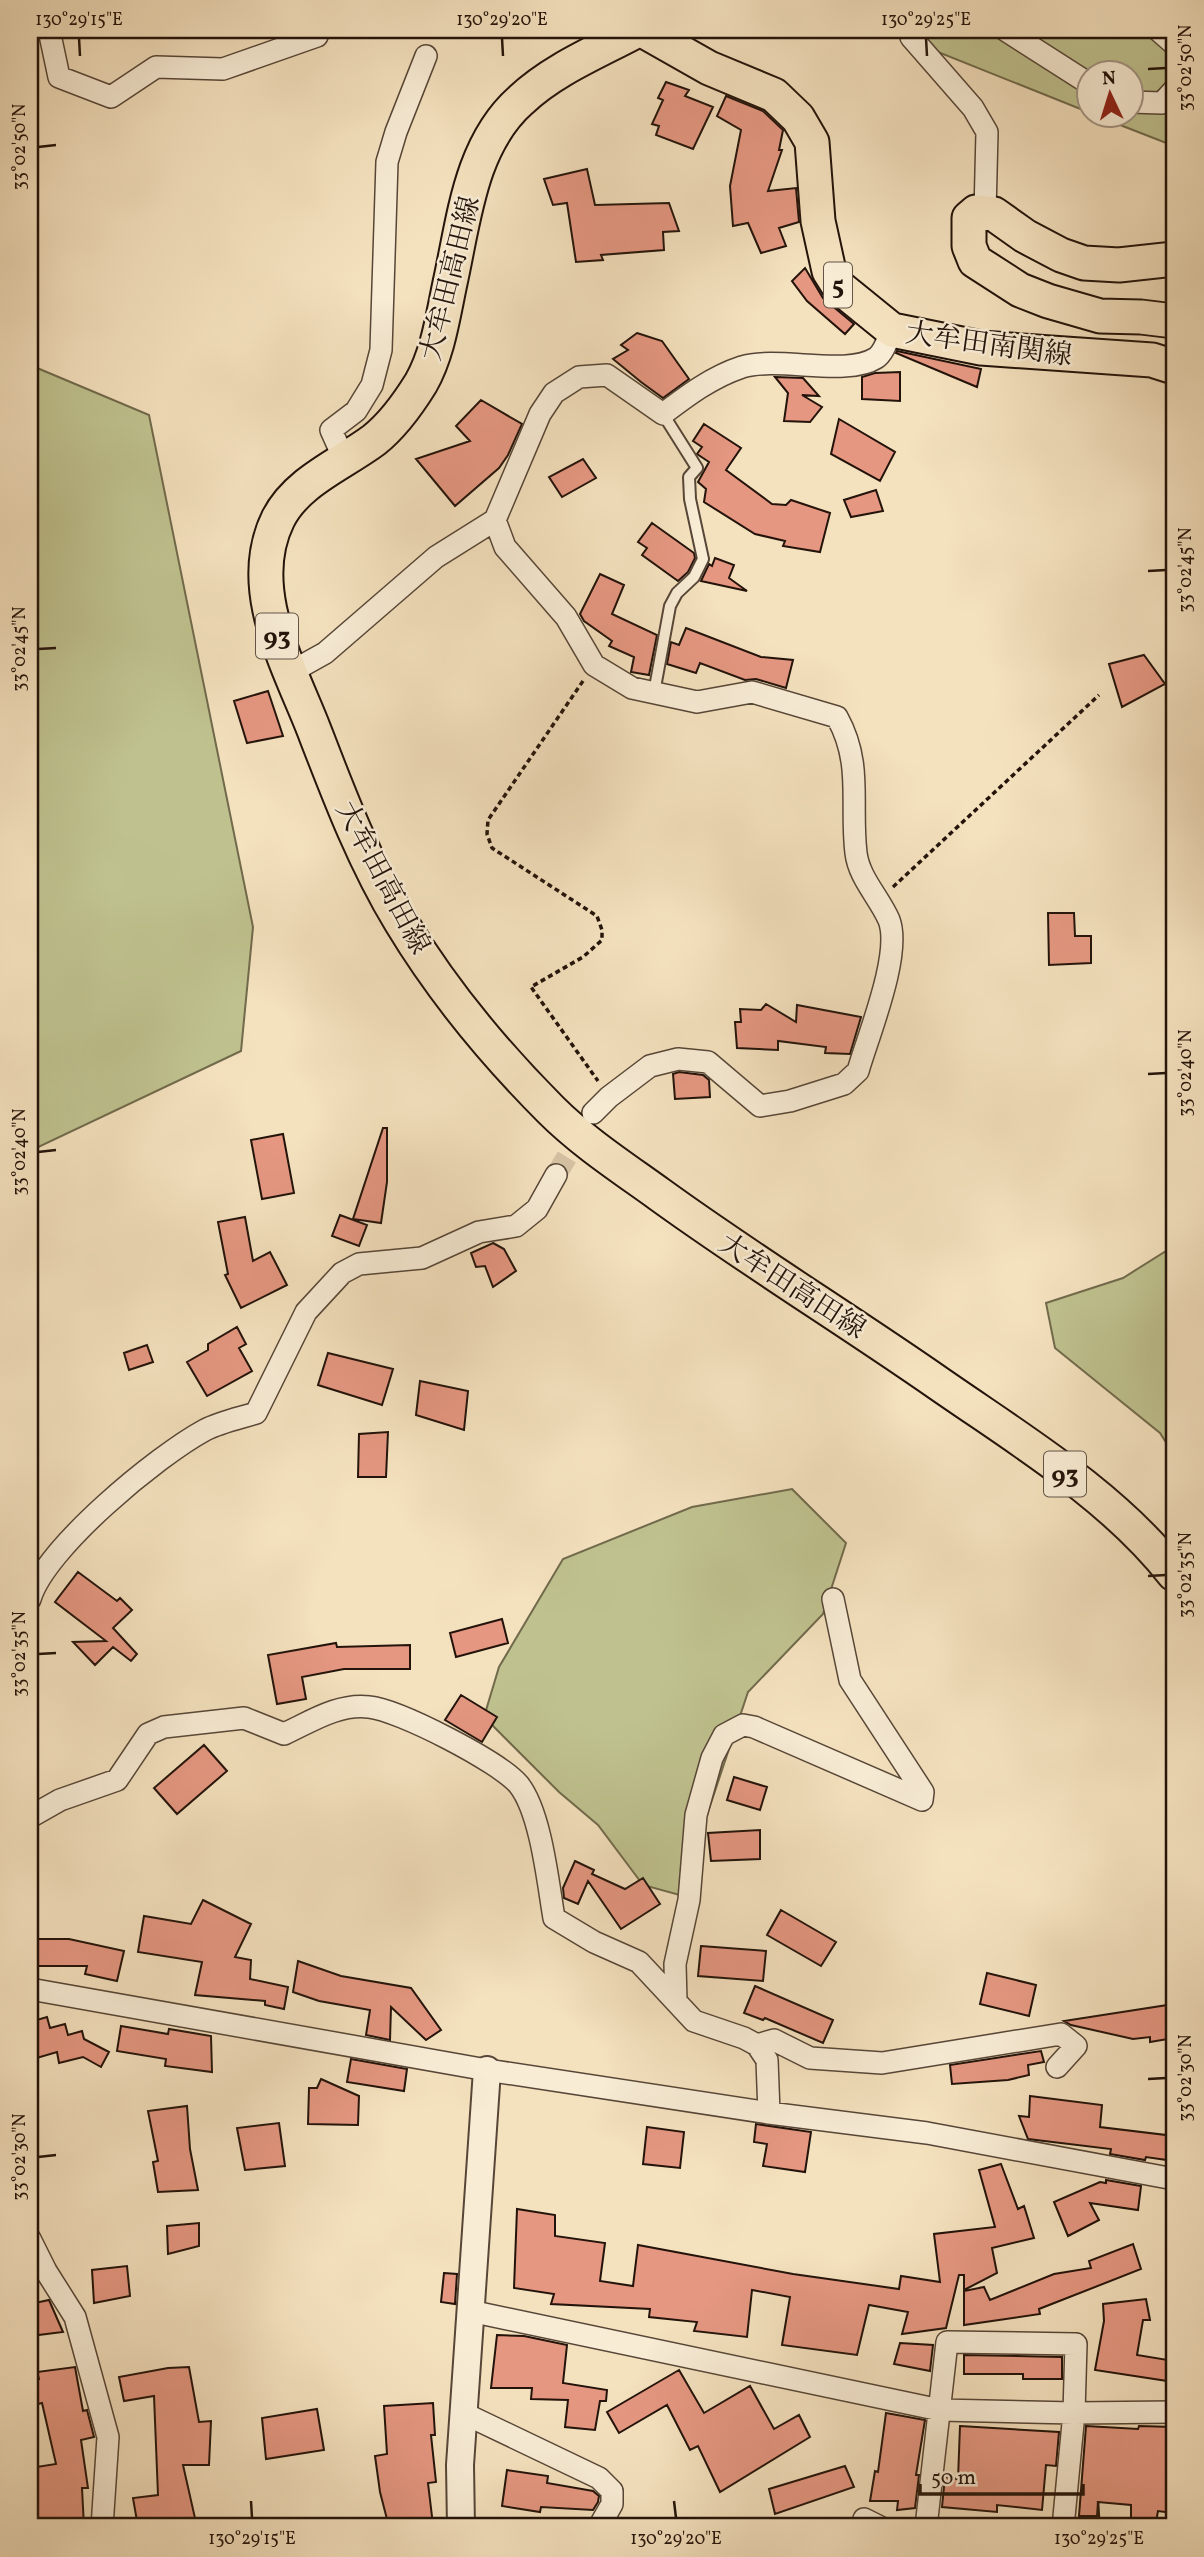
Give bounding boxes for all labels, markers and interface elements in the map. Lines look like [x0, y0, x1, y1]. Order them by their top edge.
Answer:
text: 130°29'15"E [35, 8, 123, 33]
text: 130°29'20"E [456, 8, 548, 33]
text: 130°29'25"E [881, 8, 971, 33]
text: 33°02'50"N [1174, 25, 1199, 111]
north arrow [1074, 60, 1144, 130]
text: N [1101, 66, 1117, 92]
text: 33°02'50"N [8, 104, 33, 190]
street label: 大牟田高田線 [412, 192, 491, 365]
road number: 5 [824, 262, 852, 308]
street label: 大牟田南関線 [903, 314, 1075, 376]
text: 33°02'45"N [1174, 527, 1199, 613]
text: 33°02'45"N [8, 606, 33, 692]
road number: 93 [256, 614, 298, 658]
street label: 大牟田高田線 [325, 795, 438, 962]
text: 33°02'40"N [1174, 1029, 1199, 1117]
text: 33°02'40"N [8, 1108, 33, 1196]
street label: 大牟田高田線 [711, 1225, 873, 1349]
road number: 93 [1044, 1452, 1086, 1497]
text: 33°02'35"N [1174, 1532, 1199, 1618]
text: 33°02'35"N [8, 1611, 33, 1697]
text: 33°02'30"N [1174, 2034, 1199, 2122]
text: 33°02'30"N [8, 2113, 33, 2201]
scale bar [920, 2452, 1083, 2496]
text: 50 m [931, 2464, 976, 2493]
text: 130°29'15"E [208, 2527, 296, 2552]
text: 130°29'20"E [630, 2527, 722, 2552]
text: 130°29'25"E [1054, 2527, 1144, 2552]

